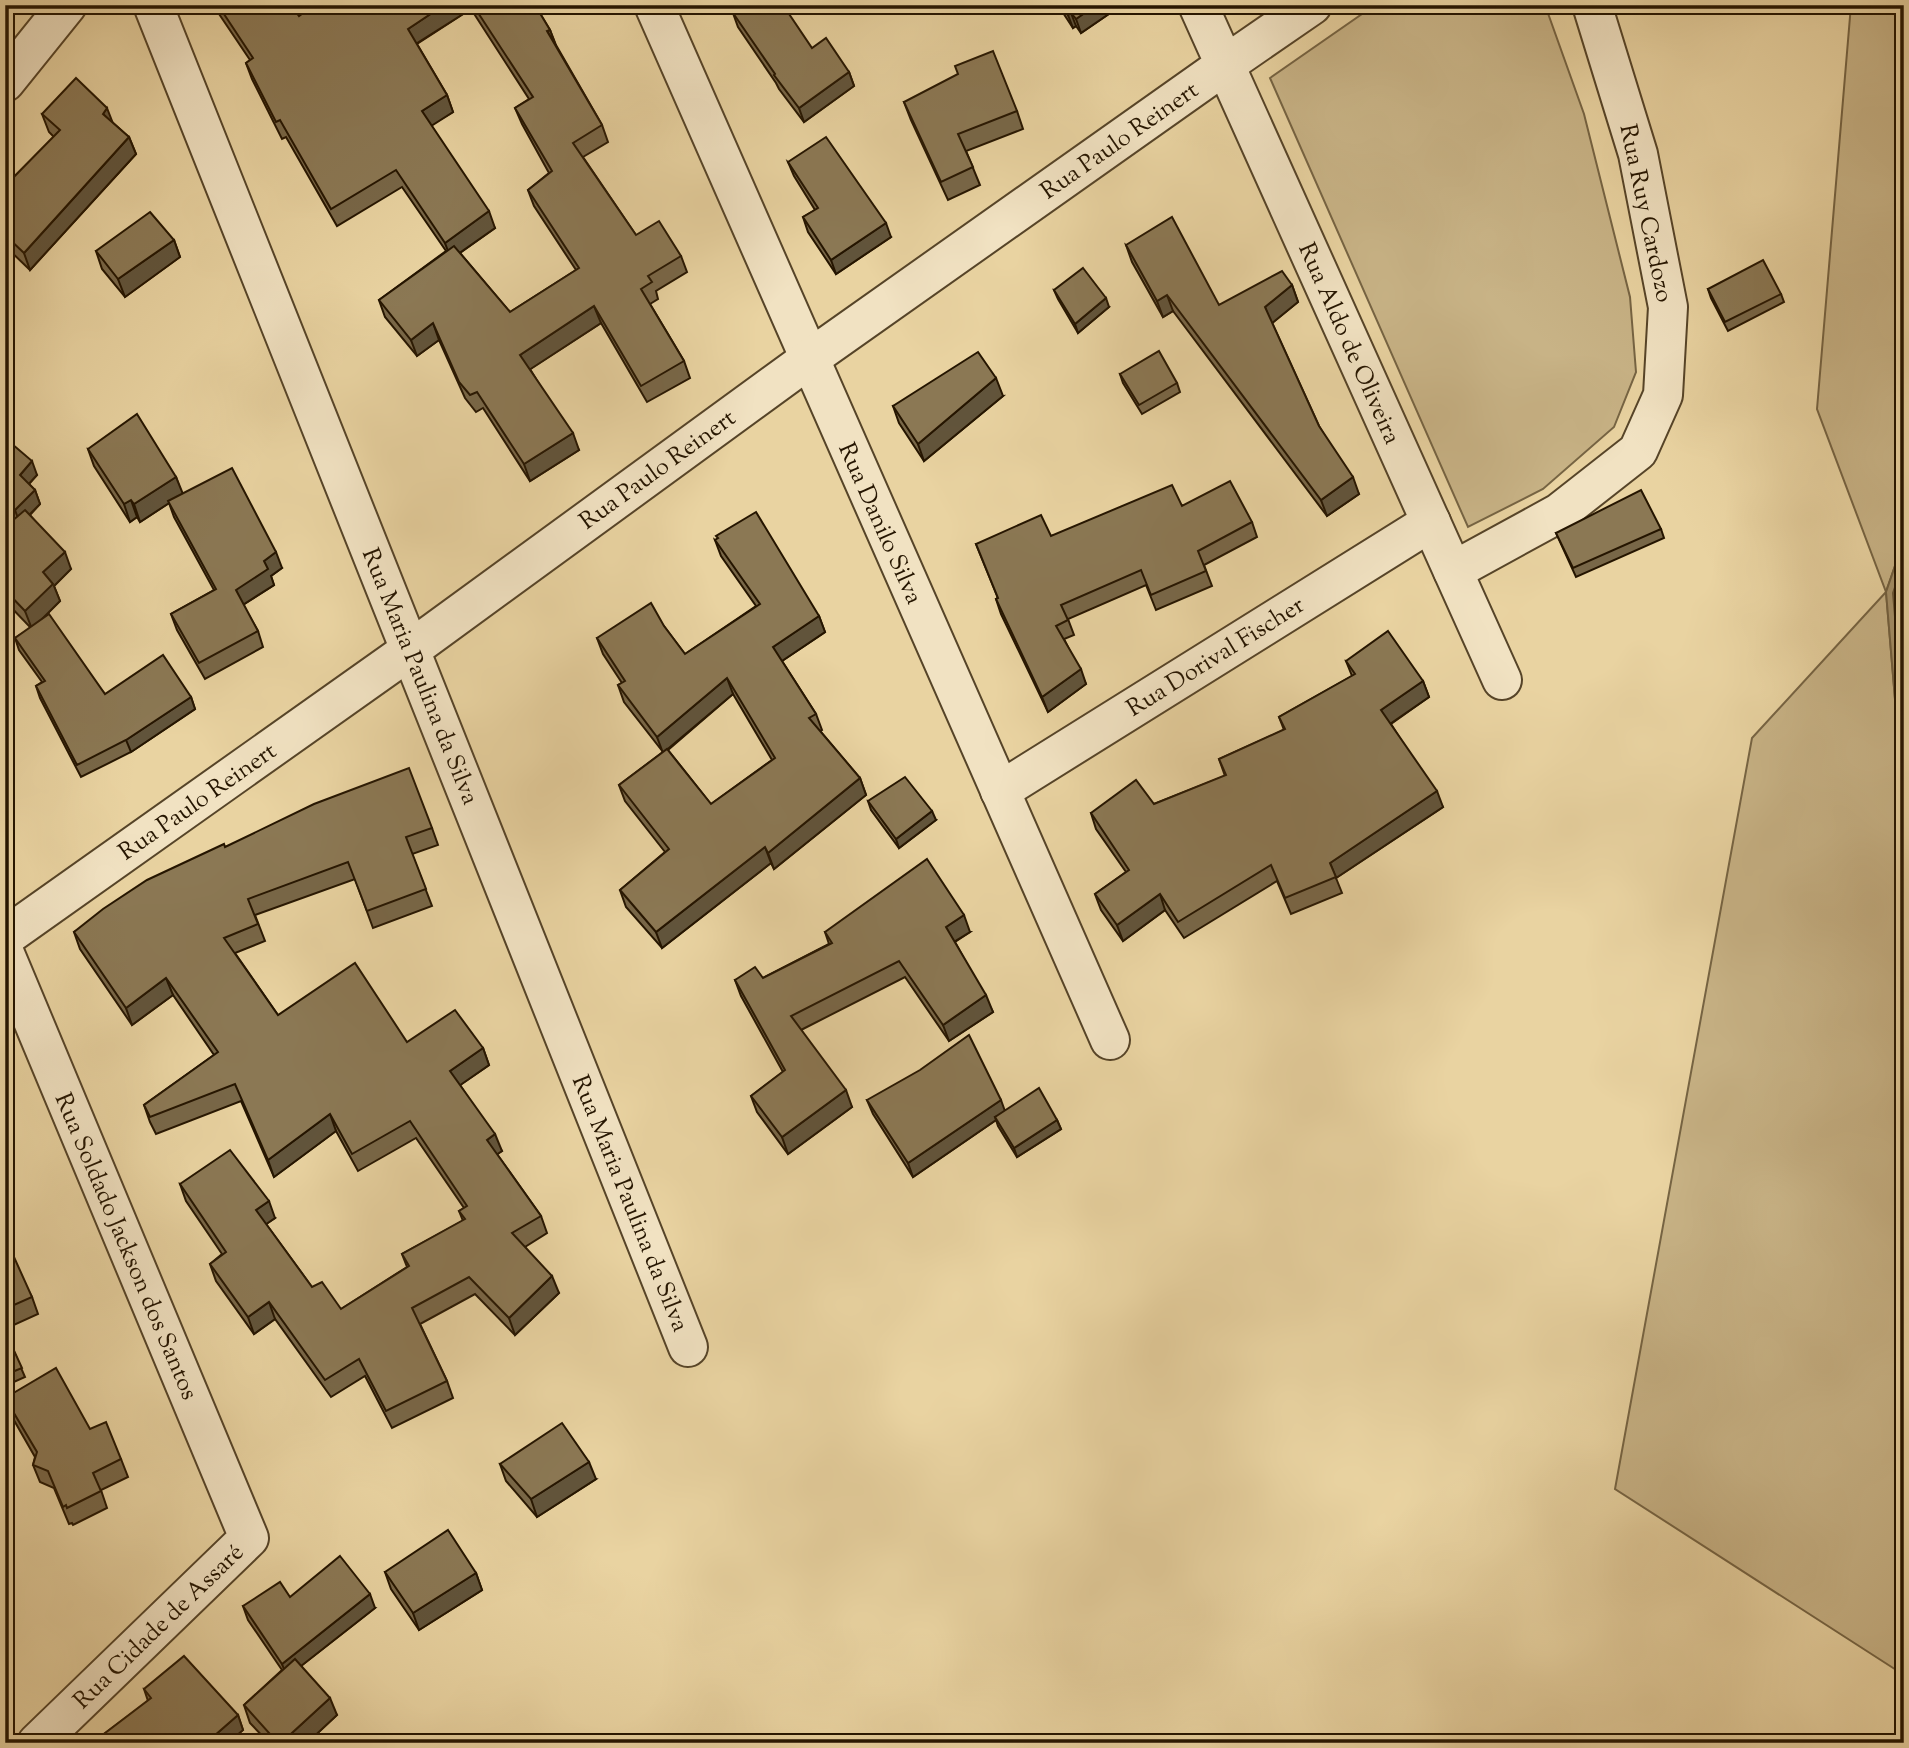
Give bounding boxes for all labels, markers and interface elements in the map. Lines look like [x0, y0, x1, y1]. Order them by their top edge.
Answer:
street label: Rua Paulo Reinert [1034, 74, 1206, 209]
street label: Rua Ruy Cardozo [1610, 121, 1681, 306]
street label: Rua Aldo de Oliveira [1288, 238, 1408, 450]
street label: Rua Paulo Reinert [573, 402, 743, 539]
street label: Rua Danilo Silva [828, 438, 930, 610]
street label: Rua Maria Paulina da Silva [352, 543, 486, 810]
street label: Rua Dorival Fischer [1121, 589, 1311, 726]
street label: Rua Paulo Reinert [112, 735, 284, 870]
street label: Rua Maria Paulina da Silva [562, 1070, 696, 1337]
street label: Rua Soldado Jackson dos Santos [45, 1088, 205, 1406]
street label: Rua Cidade de Assaré [67, 1537, 252, 1718]

